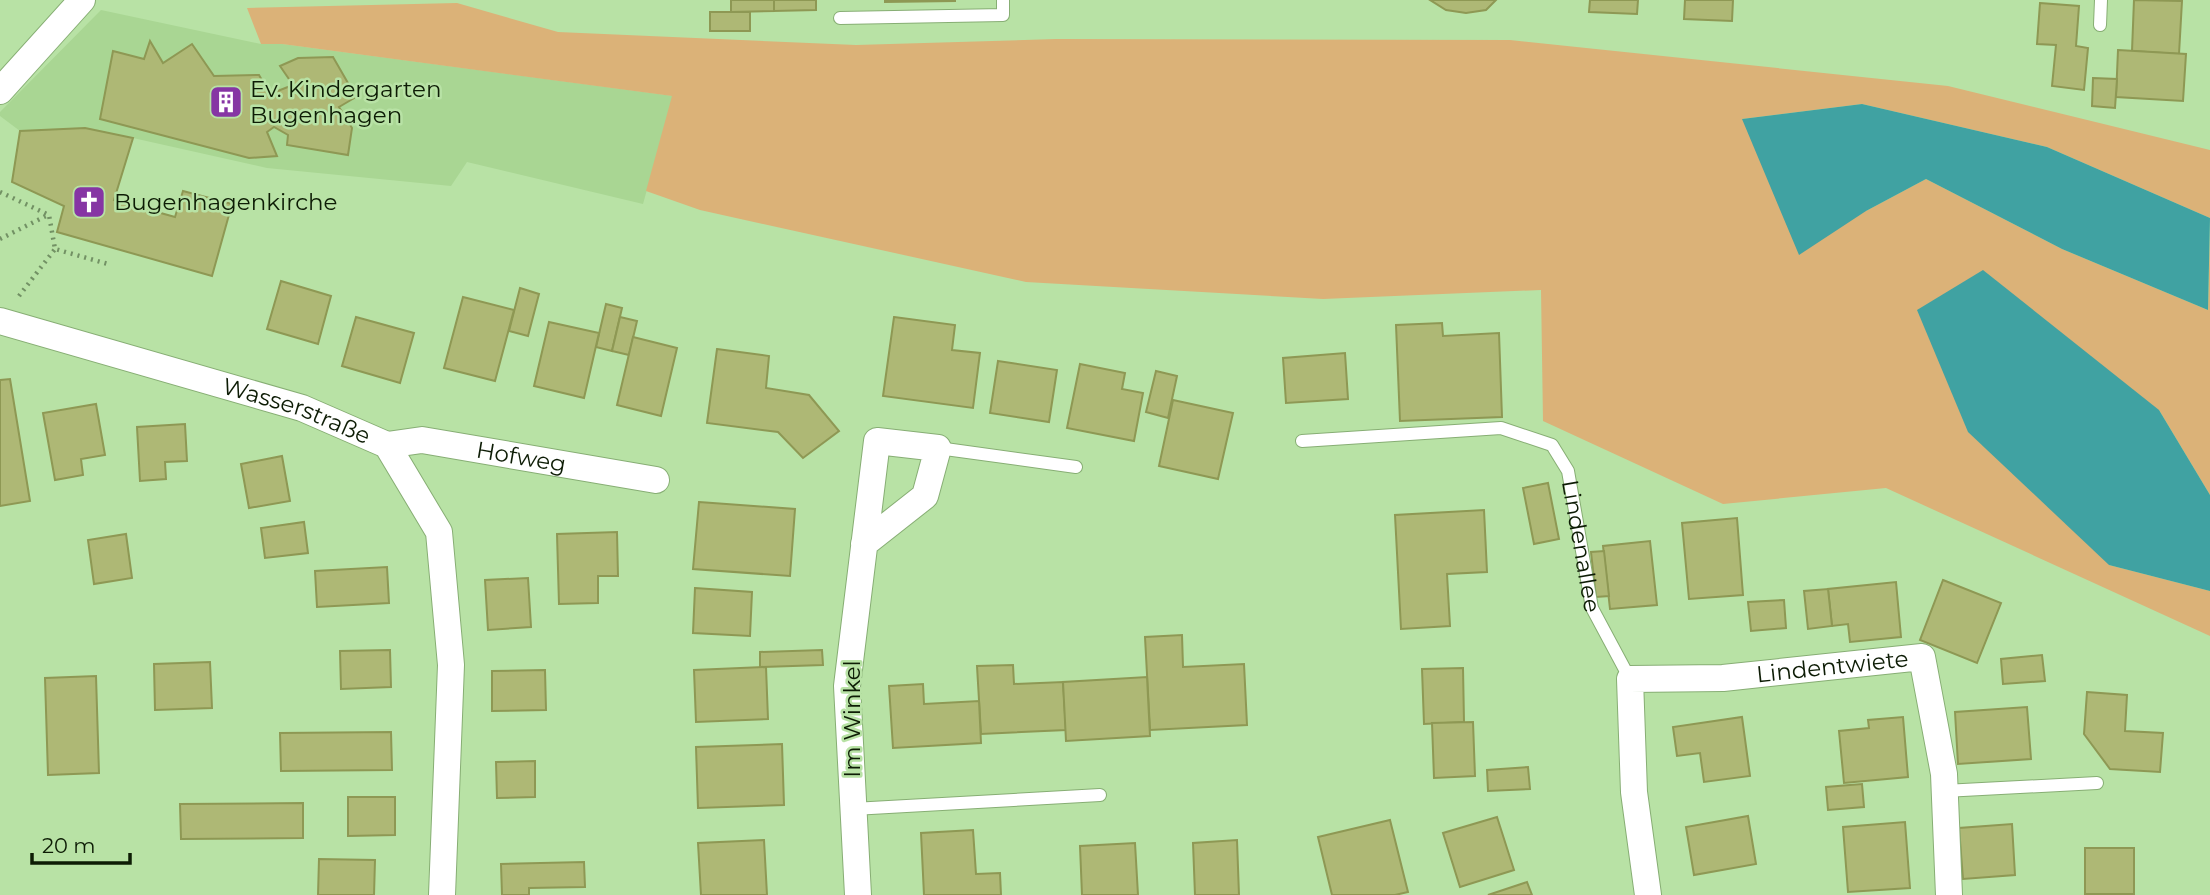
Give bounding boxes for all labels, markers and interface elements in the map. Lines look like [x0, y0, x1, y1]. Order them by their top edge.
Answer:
place label: Ev. Kindergarten Bugenhagen [250, 75, 441, 129]
building icon: Ev. Kindergarten Bugenhagen [207, 83, 245, 121]
church icon: Bugenhagenkirche [70, 183, 108, 221]
place label: Bugenhagenkirche [114, 188, 337, 216]
street label: Wasserstraße [219, 372, 375, 450]
street label: Hofweg [474, 436, 568, 478]
street label: Lindenallee [1556, 478, 1607, 615]
street label: Lindentwiete [1755, 645, 1910, 688]
street label: Im Winkel [838, 660, 866, 778]
scale bar [32, 822, 130, 866]
text: 20 m [42, 833, 96, 858]

